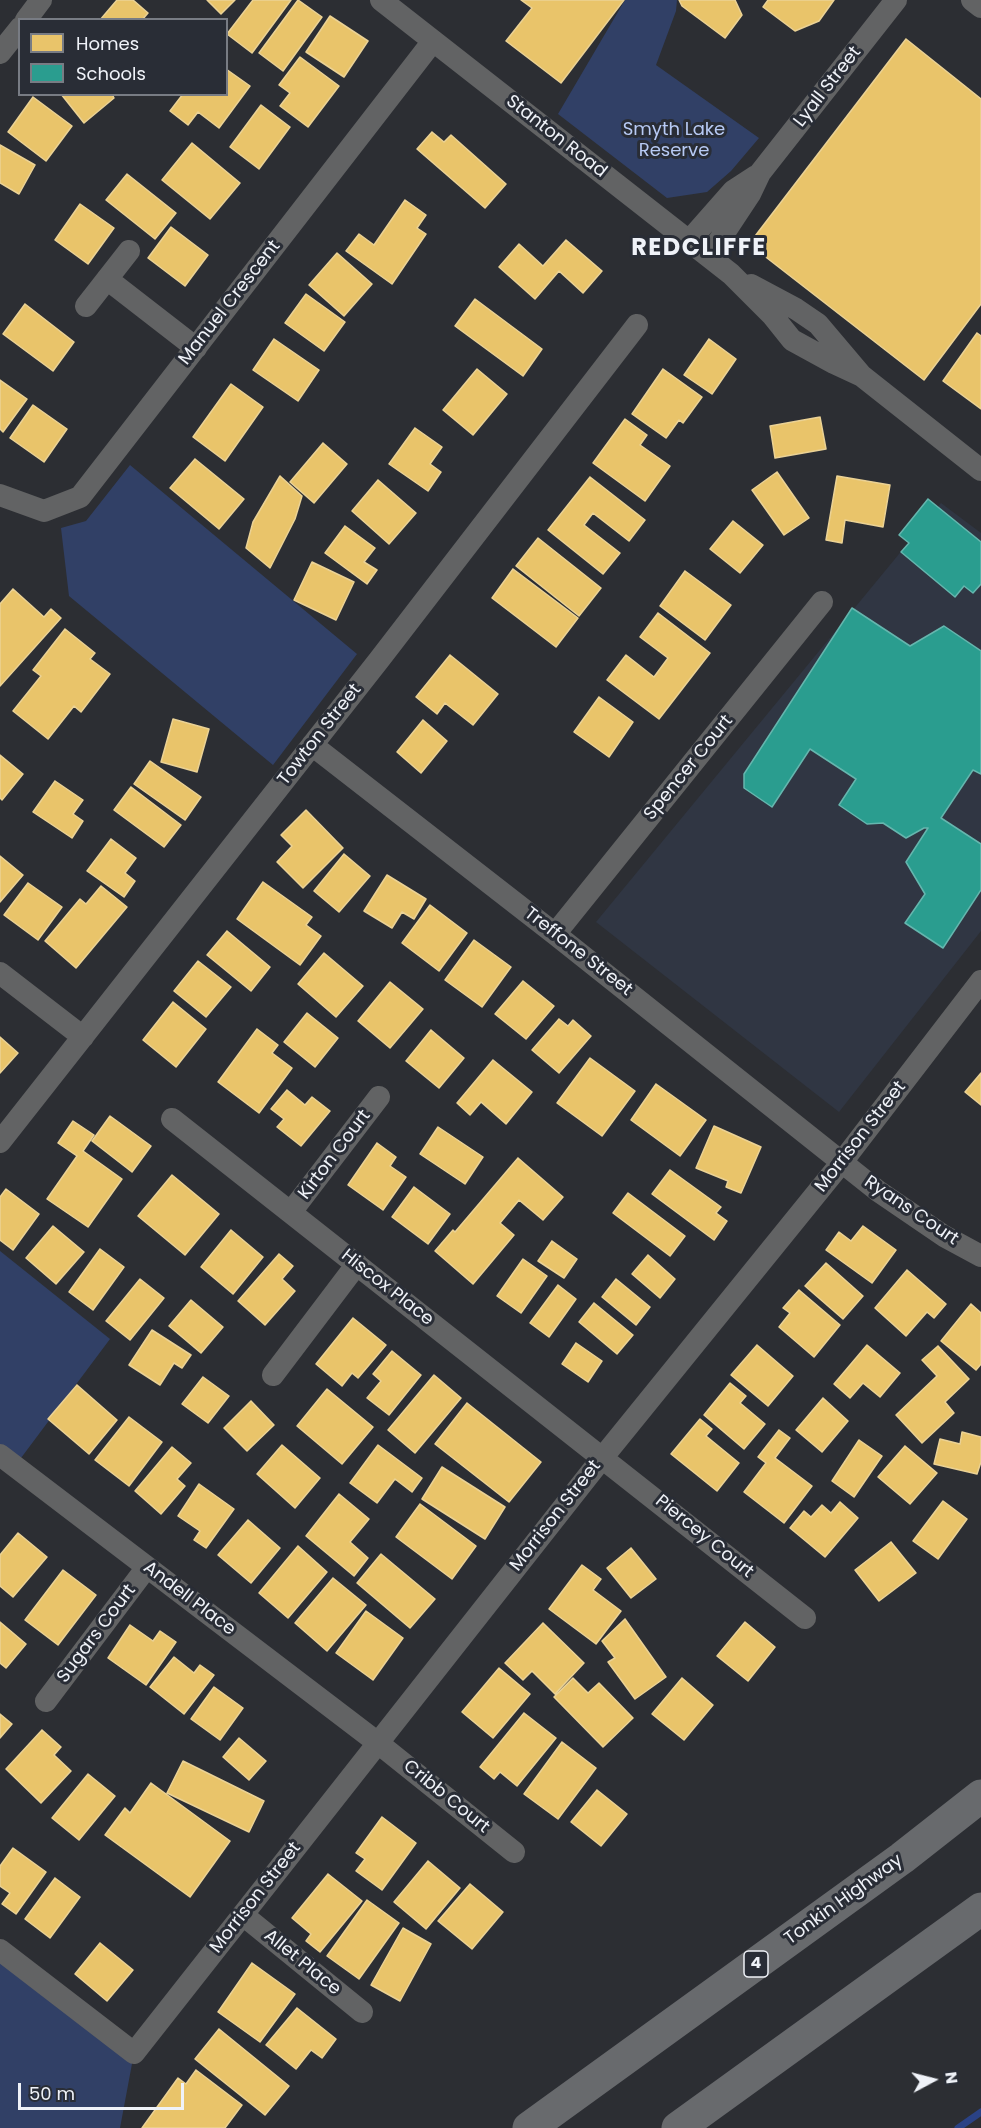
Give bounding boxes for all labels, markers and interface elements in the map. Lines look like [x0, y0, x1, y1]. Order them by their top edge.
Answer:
legend [18, 18, 228, 96]
text: Homes [76, 31, 139, 56]
street label: Lyall Street [790, 42, 866, 132]
text: Schools [76, 61, 146, 86]
street label: Stanton Road [501, 91, 611, 183]
park label: Smyth Lake Reserve [623, 119, 725, 162]
district label: REDCLIFFE [631, 235, 767, 263]
street label: Manuel Crescent [175, 236, 285, 370]
street label: Towton Street [274, 680, 366, 790]
street label: Spencer Court [640, 711, 738, 825]
street label: Treffone Street [520, 903, 636, 1001]
street label: Morrison Street [811, 1077, 911, 1197]
street label: Kirton Court [294, 1106, 376, 1204]
street label: Ryans Court [860, 1172, 962, 1250]
street label: Hiscox Place [337, 1245, 437, 1331]
street label: Morrison Street [506, 1456, 606, 1576]
street label: Piercey Court [651, 1491, 757, 1583]
street label: Andell Place [139, 1557, 239, 1641]
street label: Sugars Court [53, 1581, 141, 1687]
street label: Cribb Court [399, 1756, 493, 1838]
street label: Morrison Street [206, 1838, 306, 1958]
street label: Tonkin Highway [781, 1850, 907, 1950]
street label: Allet Place [259, 1925, 345, 2001]
road number: 4 [744, 1951, 768, 1977]
north arrow [903, 2050, 963, 2110]
text: N [939, 2070, 964, 2085]
scale bar [21, 2071, 188, 2109]
text: 50 m [29, 2081, 75, 2106]

